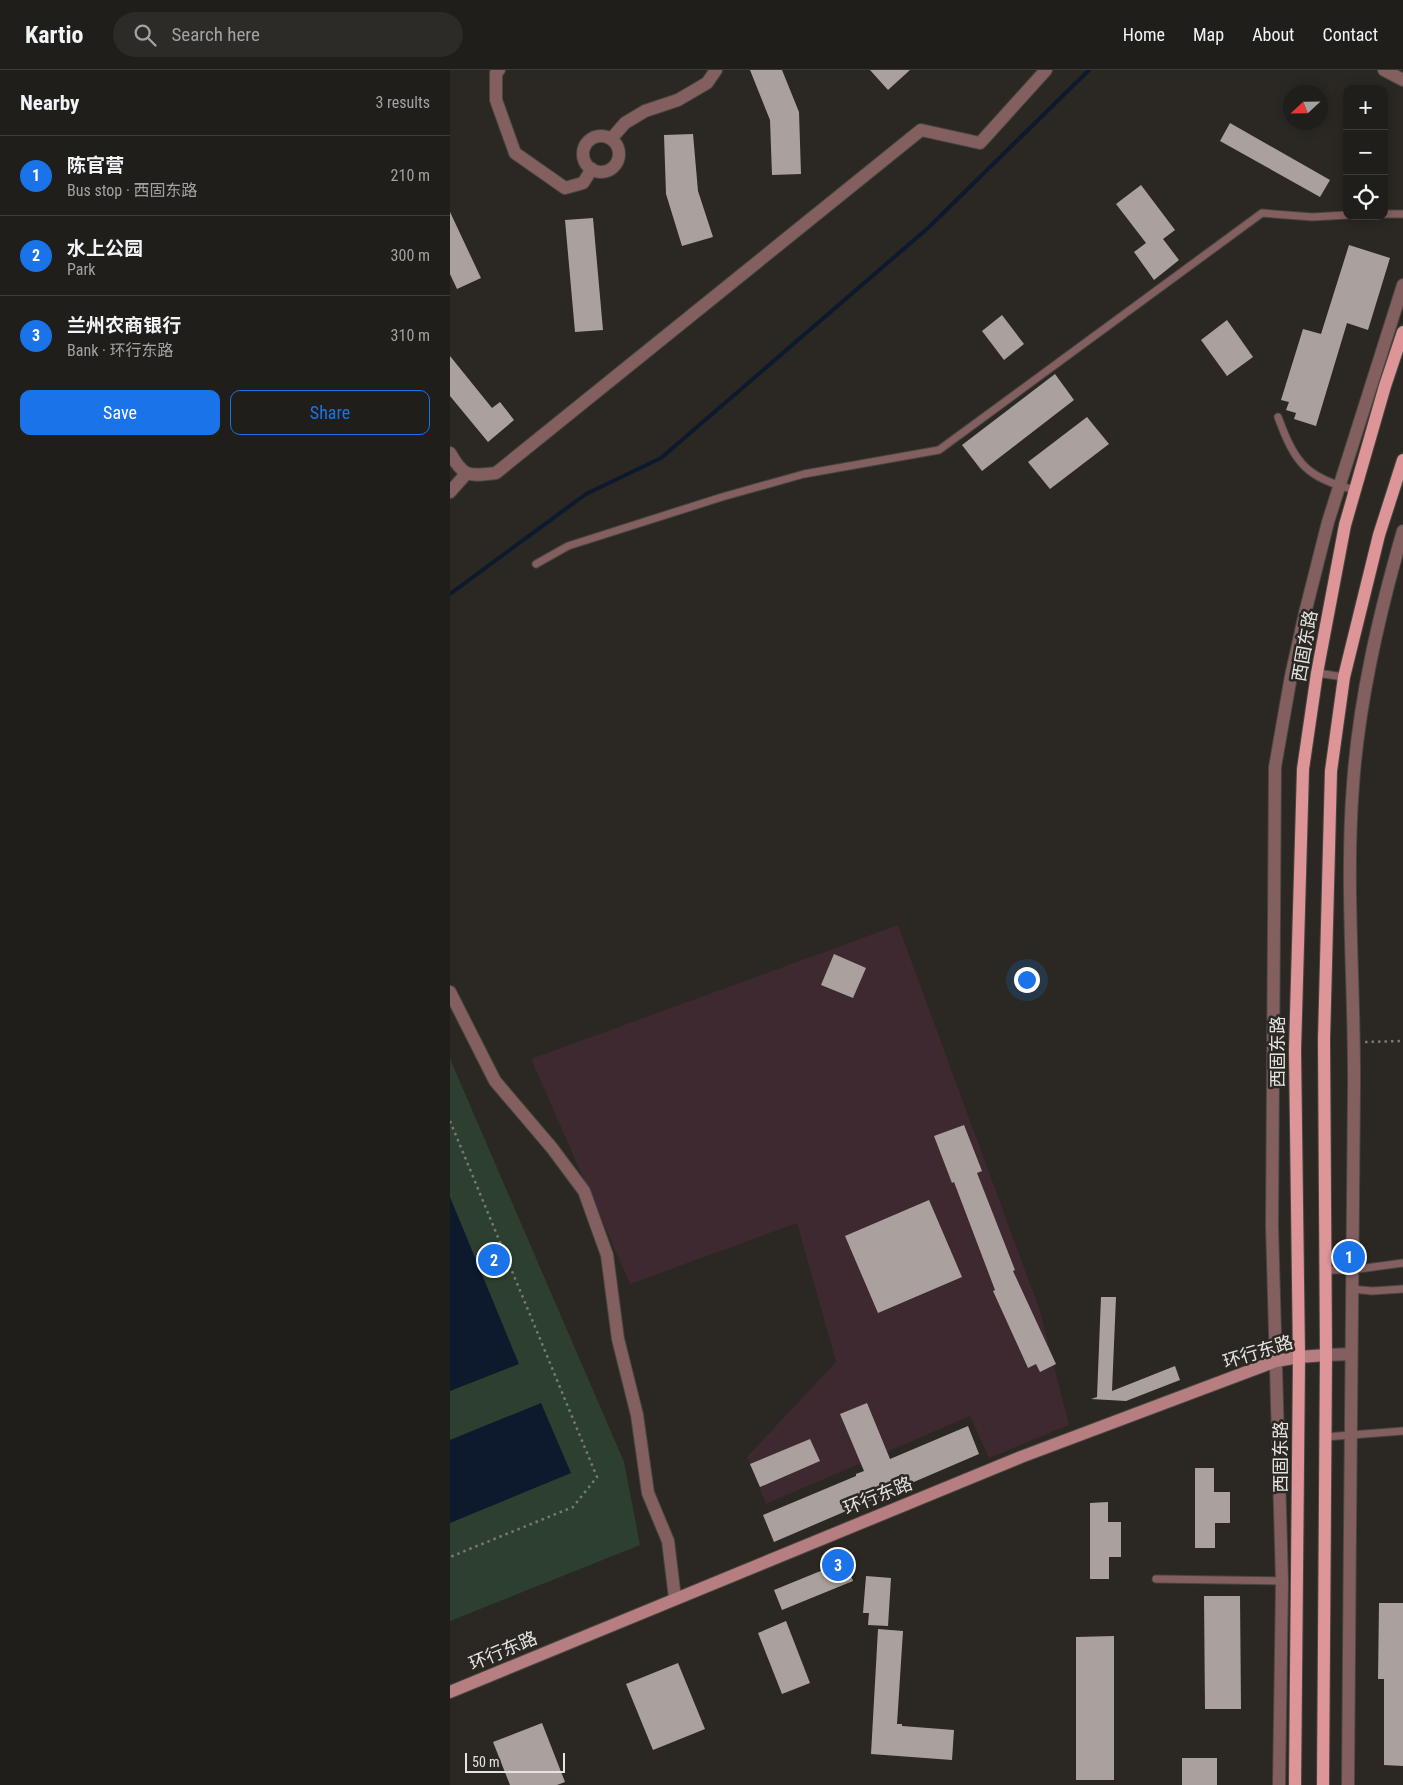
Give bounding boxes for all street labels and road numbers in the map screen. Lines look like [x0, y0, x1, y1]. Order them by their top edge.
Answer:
street label: 西固东路 [1288, 609, 1321, 683]
street label: 西固东路 [1267, 1016, 1288, 1088]
street label: 环行东路 [1220, 1331, 1295, 1372]
street label: 西固东路 [1270, 1421, 1291, 1493]
street label: 环行东路 [841, 1472, 915, 1519]
street label: 环行东路 [466, 1627, 540, 1674]

